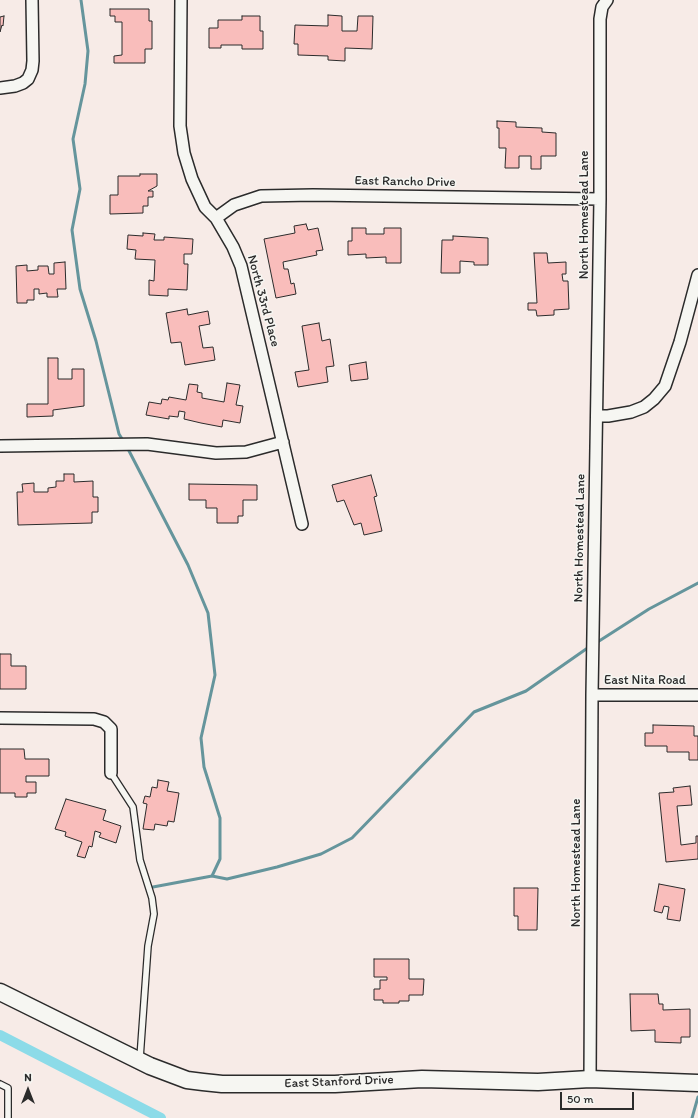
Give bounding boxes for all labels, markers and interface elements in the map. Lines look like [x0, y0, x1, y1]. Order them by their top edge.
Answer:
street label: North Homestead Lane [577, 151, 593, 279]
street label: East Rancho Drive [354, 173, 456, 191]
street label: North 33rd Place [243, 253, 283, 349]
street label: North Homestead Lane [571, 474, 589, 602]
street label: East Nita Road [604, 673, 686, 689]
street label: North Homestead Lane [569, 799, 585, 927]
north arrow [8, 1070, 48, 1110]
text: N [24, 1071, 32, 1084]
street label: East Stanford Drive [284, 1072, 394, 1092]
scale bar [562, 1084, 636, 1110]
text: 50 m [567, 1092, 593, 1106]

